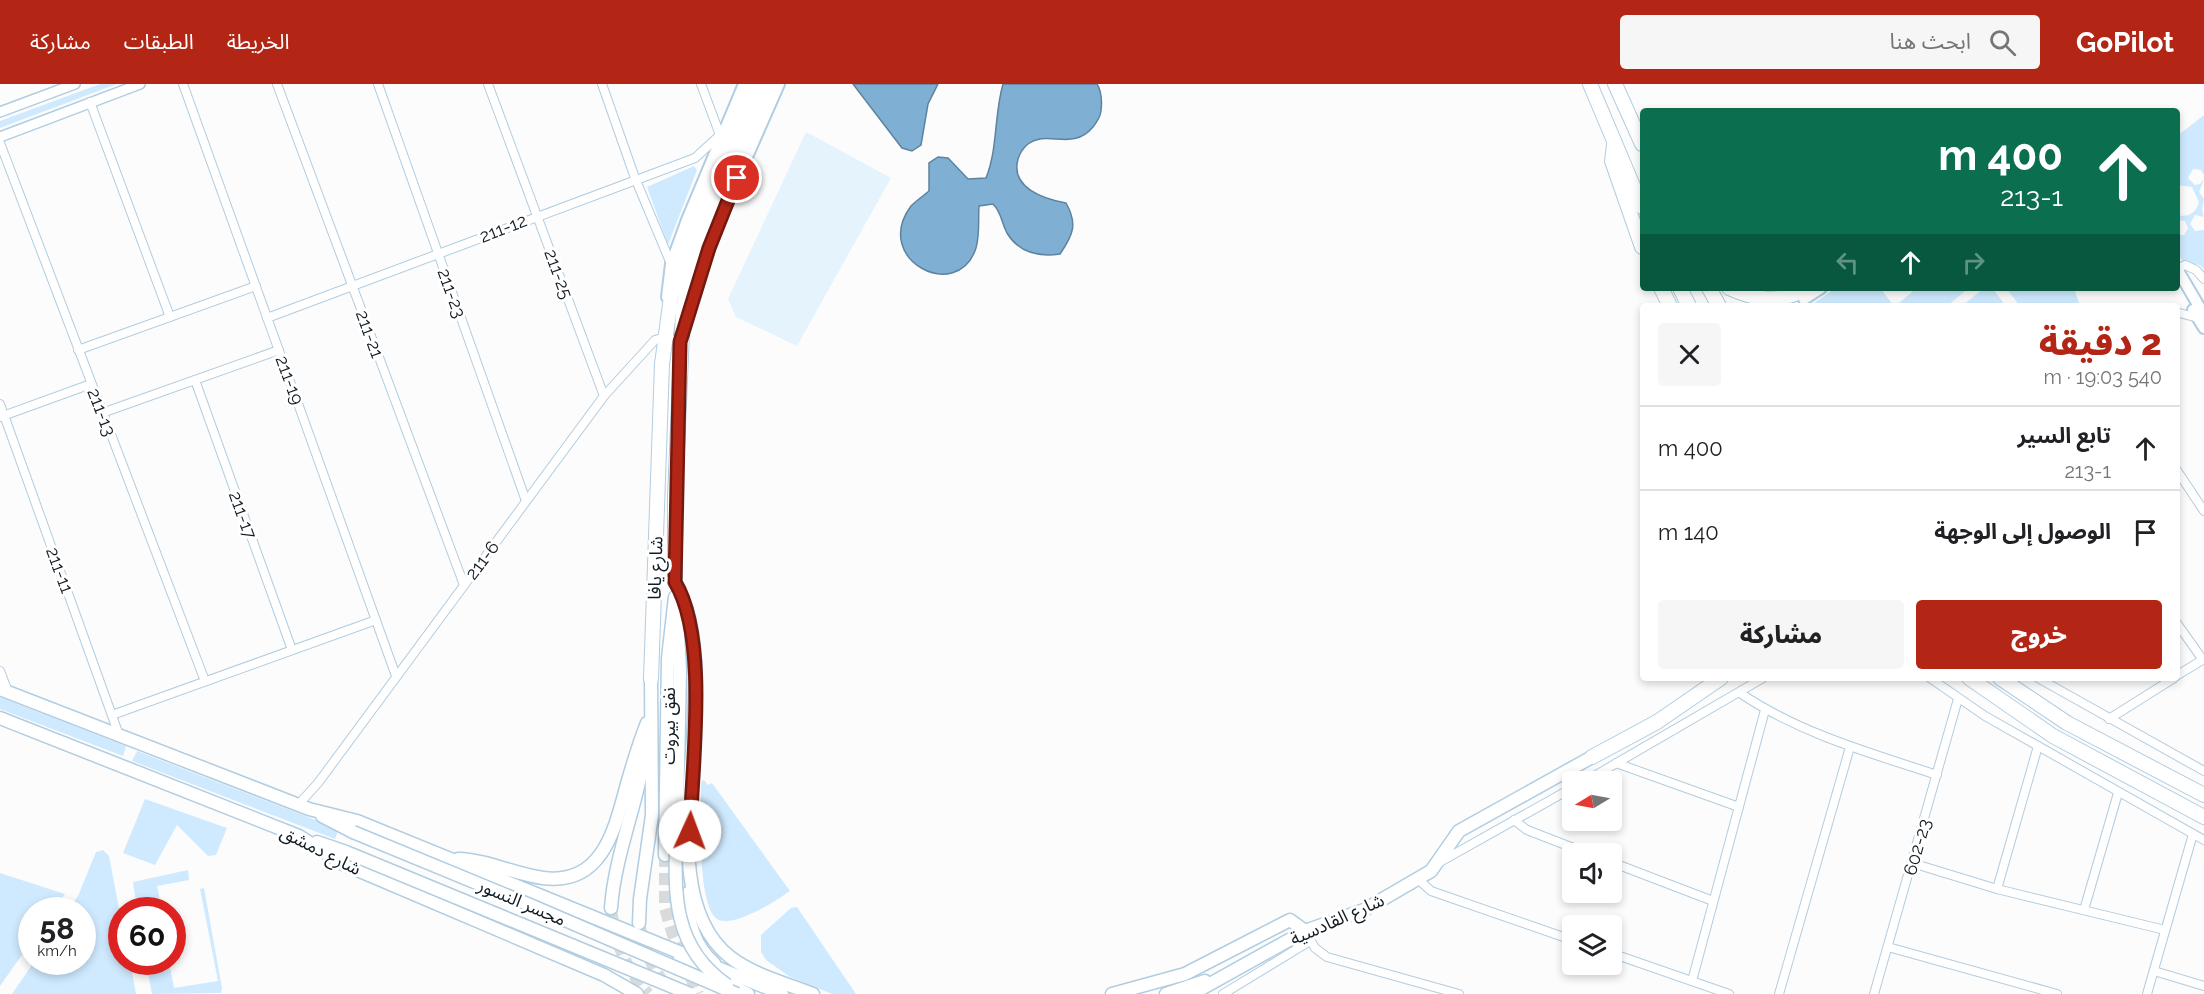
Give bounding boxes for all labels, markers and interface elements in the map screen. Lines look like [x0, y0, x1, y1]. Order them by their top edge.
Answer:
search box [1620, 15, 2040, 69]
icon: search [1986, 26, 2019, 59]
text: GoPilot [2076, 26, 2174, 59]
text: ابحث هنا [1890, 28, 1971, 54]
text: مشاركة [30, 29, 91, 54]
text: الطبقات [124, 29, 194, 54]
text: الخريطة [227, 29, 290, 54]
text: 400 m [1938, 131, 2063, 180]
icon: ahead [2084, 132, 2162, 210]
pin [711, 152, 762, 203]
icon: arrive [720, 161, 753, 194]
text: 213-1 [2000, 181, 2063, 212]
street label: 211-12 [476, 209, 530, 247]
street label: 211-25 [540, 246, 578, 302]
icon: left [1831, 246, 1864, 279]
icon: ahead [1894, 246, 1927, 279]
icon: right [1957, 246, 1990, 279]
street label: 211-23 [433, 265, 471, 321]
street label: 211-21 [352, 307, 388, 361]
text: 2 دقيقة [2039, 321, 2162, 363]
button: close [1658, 323, 1721, 386]
street label: 211-19 [272, 353, 308, 407]
text: 540 m · 19:03 [2044, 365, 2162, 389]
street label: 211-13 [83, 385, 121, 439]
text: تابع السير [2017, 422, 2111, 448]
icon: ahead [2129, 432, 2162, 465]
text: 400 m [1658, 435, 1723, 461]
text: 213-1 [2064, 459, 2111, 483]
street label: 211-17 [225, 488, 261, 542]
icon: arrive [2129, 516, 2162, 549]
text: الوصول إلى الوجهة [1934, 518, 2111, 544]
text: 140 m [1658, 519, 1719, 545]
street label: 211-6 [461, 536, 503, 584]
street label: شارع يافا [643, 536, 671, 600]
street label: 211-11 [42, 544, 78, 596]
button: مشاركة [1658, 600, 1904, 669]
button: خروج [1916, 600, 2162, 669]
street label: نفق بيروت [658, 687, 680, 765]
north arrow [1562, 771, 1622, 831]
map controls [1562, 771, 1622, 975]
position arrow [658, 799, 722, 863]
street label: 602-23 [1899, 816, 1935, 878]
street label: شارع دمشق [275, 821, 365, 883]
button: sound [1562, 843, 1622, 903]
street label: مجسر النسور [474, 874, 569, 931]
street label: شارع القادسية [1287, 889, 1389, 953]
speed limit sign: 60 [108, 897, 186, 975]
text: 58 [40, 911, 74, 946]
button: layers [1562, 915, 1622, 975]
text: km/h [37, 942, 77, 960]

